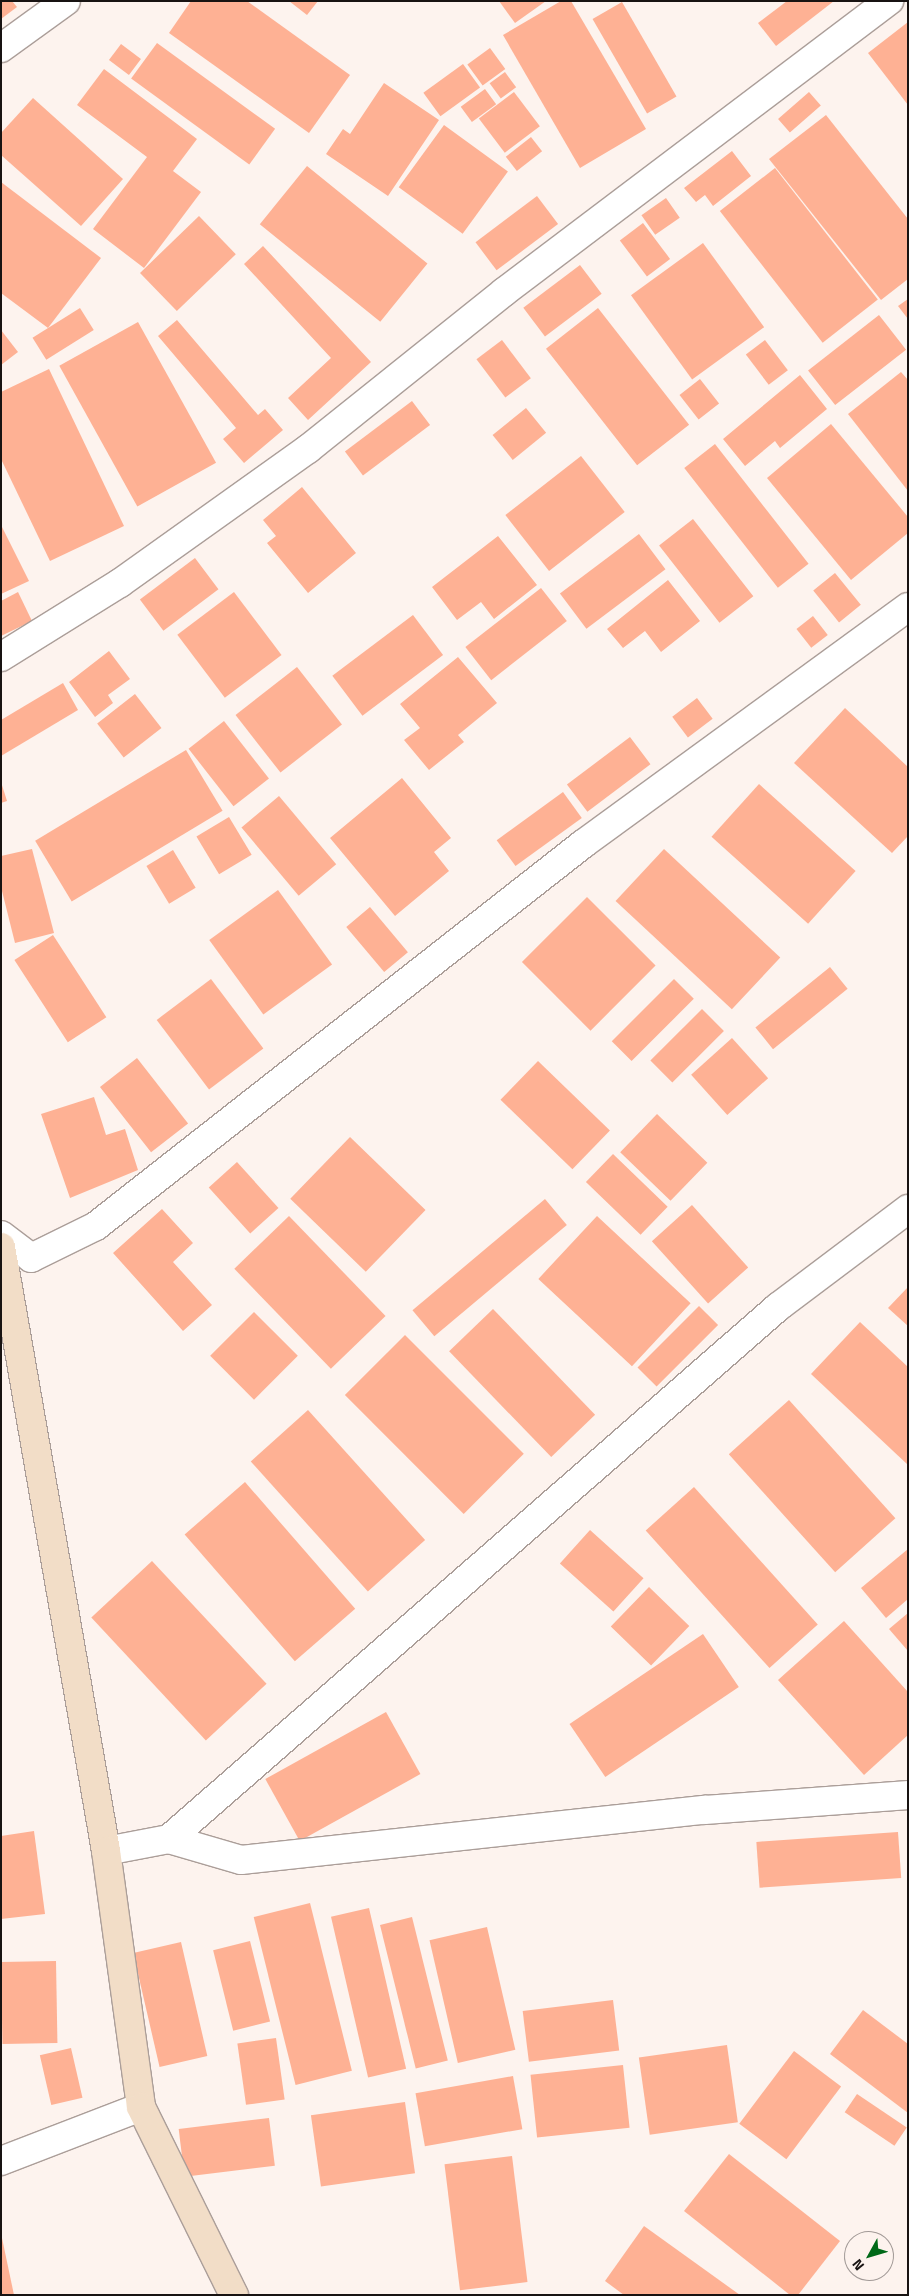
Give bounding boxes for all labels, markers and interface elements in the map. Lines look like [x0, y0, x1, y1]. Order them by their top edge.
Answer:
north arrow [844, 2231, 894, 2281]
text: N [847, 2255, 869, 2276]

